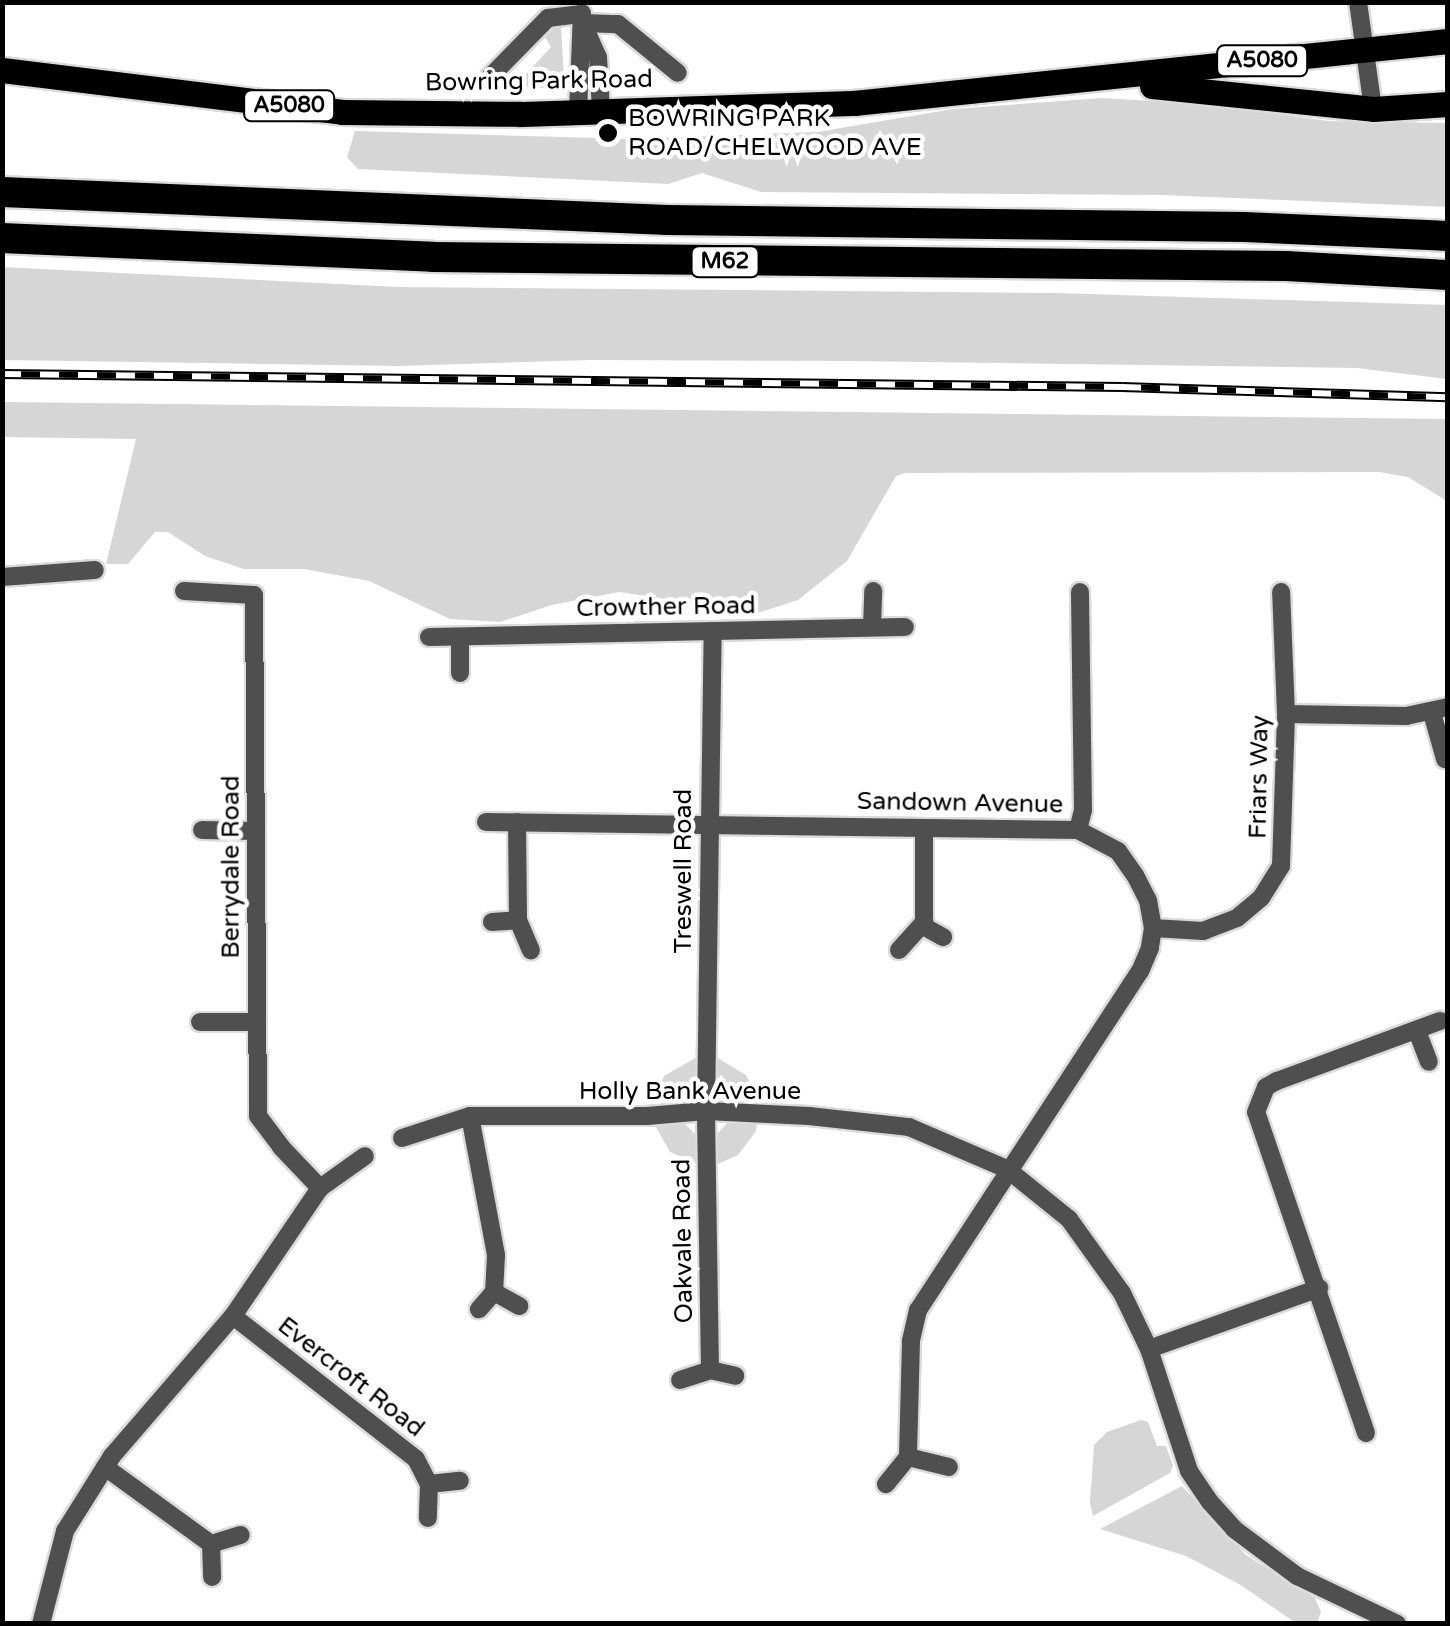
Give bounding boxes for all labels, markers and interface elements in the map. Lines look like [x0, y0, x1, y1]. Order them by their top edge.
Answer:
road number: A5080 [1214, 44, 1310, 78]
street label: Bowring Park Road [425, 64, 653, 98]
road number: A5080 [242, 89, 336, 123]
place label: BOWRING PARK ROAD/CHELWOOD AVE [628, 104, 922, 163]
marker: BOWRING PARK ROAD/CHELWOOD AVE [597, 122, 619, 144]
road number: M62 [690, 245, 760, 279]
street label: Crowther Road [576, 590, 756, 624]
street label: Friars Way [1243, 715, 1275, 839]
street label: Berrydale Road [216, 775, 246, 959]
street label: Sandown Avenue [857, 786, 1063, 820]
street label: Treswell Road [668, 789, 698, 953]
street label: Holly Bank Avenue [579, 1076, 801, 1106]
street label: Oakvale Road [667, 1158, 699, 1324]
street label: Evercroft Road [272, 1310, 430, 1444]

